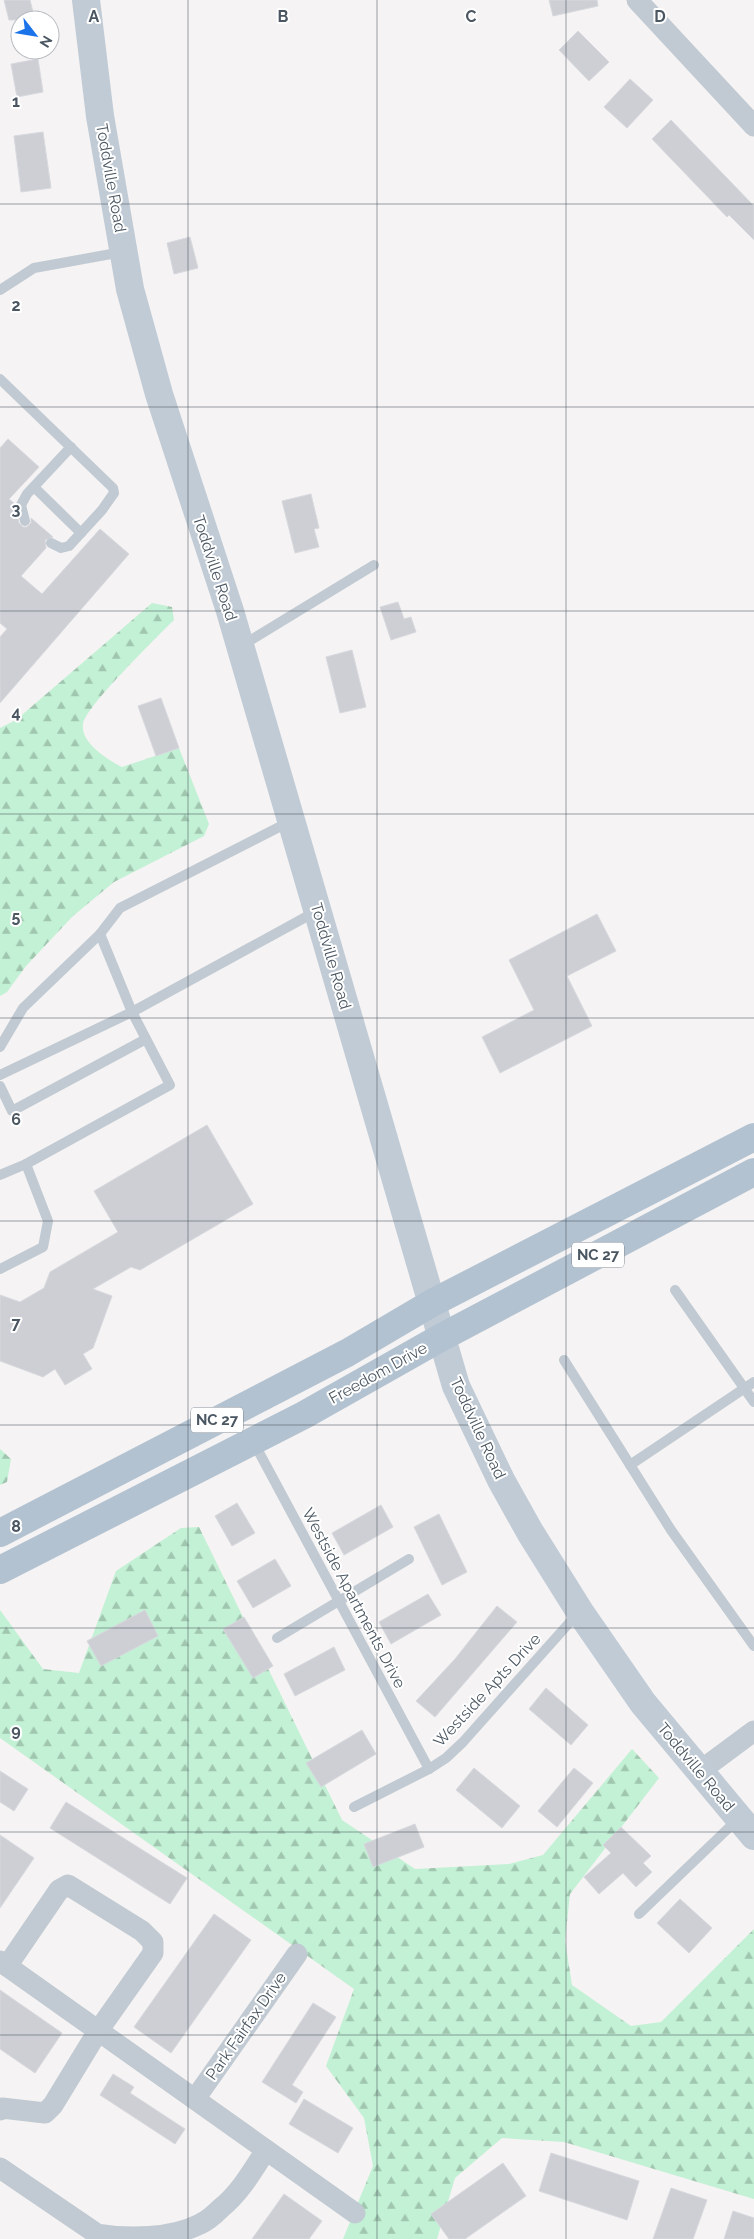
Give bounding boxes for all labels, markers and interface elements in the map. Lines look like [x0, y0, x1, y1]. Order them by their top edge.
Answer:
text: A [89, 7, 100, 26]
text: B [278, 7, 289, 26]
text: C [466, 7, 477, 26]
text: D [654, 7, 666, 26]
north arrow [10, 10, 60, 60]
text: N [37, 33, 56, 50]
text: 1 [12, 92, 20, 111]
street label: Toddville Road [92, 122, 130, 234]
text: 2 [11, 296, 21, 315]
text: 3 [12, 500, 21, 519]
street label: Toddville Road [189, 513, 241, 623]
text: 4 [11, 703, 21, 722]
street label: Toddville Road [307, 901, 355, 1012]
text: 5 [12, 907, 21, 926]
text: 6 [11, 1110, 21, 1129]
road number: NC 27 [572, 1242, 624, 1268]
text: 7 [12, 1314, 21, 1333]
street label: Freedom Drive [326, 1338, 430, 1408]
street label: Toddville Road [446, 1374, 510, 1482]
road number: NC 27 [191, 1408, 243, 1432]
street label: Westside Apartments Drive [298, 1505, 410, 1691]
text: 8 [11, 1517, 21, 1536]
street label: Westside Apts Drive [430, 1629, 544, 1751]
street label: Toddville Road [653, 1719, 739, 1815]
text: 9 [11, 1721, 21, 1740]
street label: Park Fairfax Drive [202, 1968, 290, 2084]

